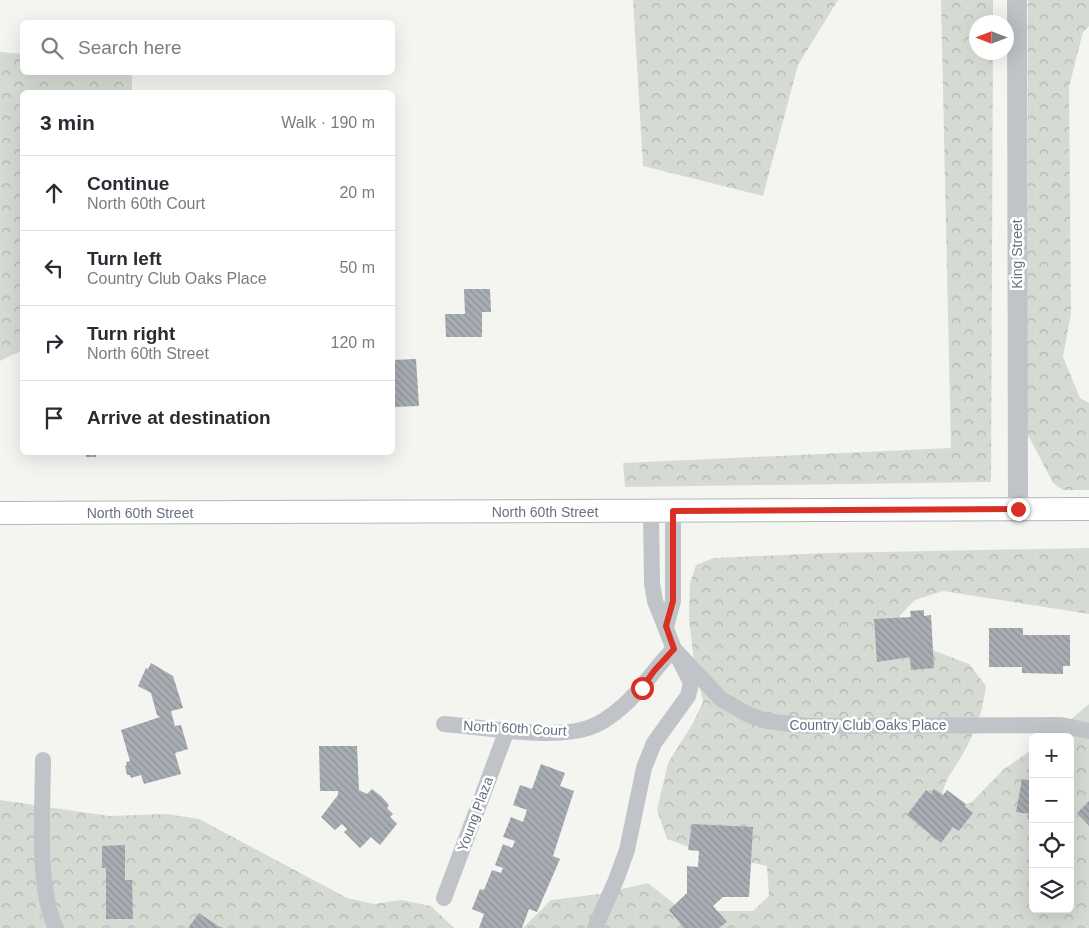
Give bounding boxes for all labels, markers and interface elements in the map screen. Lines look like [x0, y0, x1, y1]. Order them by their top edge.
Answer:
north arrow [969, 15, 1014, 60]
search box [20, 20, 395, 75]
icon: search [38, 34, 66, 62]
text: Search here [78, 37, 182, 58]
text: 3 min [40, 111, 95, 134]
text: Walk · 190 m [281, 114, 375, 131]
text: Continue [87, 173, 169, 194]
icon: ahead [40, 179, 68, 207]
text: 20 m [339, 184, 375, 201]
text: North 60th Court [87, 195, 205, 212]
street label: King Street [1009, 219, 1025, 289]
text: Turn left [87, 248, 162, 269]
icon: left [40, 254, 68, 282]
text: 50 m [339, 259, 375, 276]
text: Country Club Oaks Place [87, 270, 267, 287]
text: Turn right [87, 323, 175, 344]
icon: right [40, 329, 68, 357]
text: 120 m [331, 334, 375, 351]
text: North 60th Street [87, 345, 209, 362]
icon: arrive [40, 404, 68, 432]
text: Arrive at destination [87, 407, 271, 428]
route end [1007, 498, 1030, 521]
street label: North 60th Street [492, 504, 598, 520]
street label: North 60th Street [87, 505, 193, 521]
route start [631, 677, 654, 700]
street label: North 60th Court [463, 717, 567, 739]
street label: Country Club Oaks Place [789, 717, 947, 733]
map controls [1029, 733, 1074, 913]
button: + [1029, 733, 1074, 778]
street label: Young Plaza [454, 774, 496, 853]
button: − [1029, 778, 1074, 823]
button: locate [1029, 823, 1074, 868]
button: layers [1029, 868, 1074, 913]

